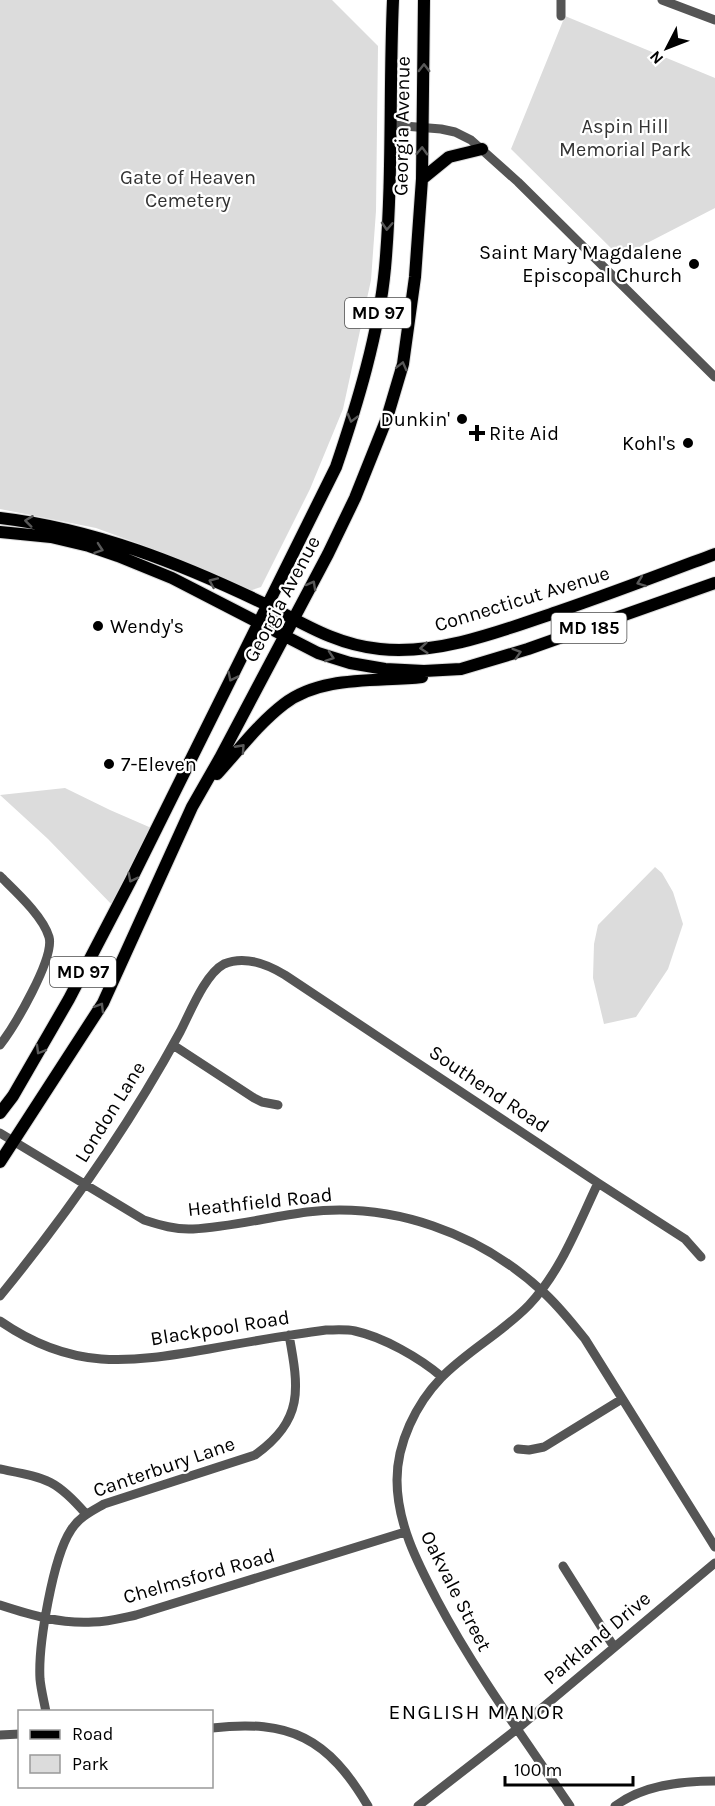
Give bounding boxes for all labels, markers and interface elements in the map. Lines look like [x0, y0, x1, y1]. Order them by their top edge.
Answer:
north arrow [637, 18, 697, 78]
text: N [645, 47, 667, 68]
street label: Georgia Avenue [389, 56, 415, 196]
one-way arrow [418, 64, 430, 73]
park label: Aspin Hill Memorial Park [559, 115, 691, 161]
one-way arrow [416, 147, 429, 156]
park label: Gate of Heaven Cemetery [120, 166, 256, 212]
one-way arrow [381, 222, 394, 231]
place label: Saint Mary Magdalene Episcopal Church [479, 241, 682, 287]
marker: Saint Mary Magdalene Episcopal Church [687, 257, 701, 271]
road number: MD 97 [345, 298, 411, 328]
one-way arrow [394, 361, 407, 371]
place label: Dunkin' [381, 408, 450, 431]
one-way arrow [347, 412, 359, 422]
marker: Dunkin' [455, 412, 469, 426]
place label: Rite Aid [489, 422, 559, 445]
marker: Rite Aid [470, 426, 484, 440]
place label: Kohl's [622, 432, 676, 455]
marker: Kohl's [681, 436, 695, 450]
one-way arrow [24, 516, 33, 528]
street label: Georgia Avenue [239, 532, 325, 666]
one-way arrow [93, 542, 104, 555]
street label: Connecticut Avenue [432, 561, 612, 637]
one-way arrow [636, 575, 647, 588]
one-way arrow [209, 577, 220, 589]
one-way arrow [305, 581, 317, 591]
road number: MD 185 [552, 613, 626, 643]
place label: Wendy's [110, 615, 184, 638]
marker: Wendy's [91, 619, 105, 633]
one-way arrow [419, 641, 428, 654]
one-way arrow [511, 648, 522, 660]
one-way arrow [324, 649, 334, 662]
one-way arrow [227, 670, 239, 681]
one-way arrow [234, 744, 245, 754]
place label: 7-Eleven [121, 753, 197, 776]
marker: 7-Eleven [102, 757, 116, 771]
one-way arrow [128, 872, 139, 883]
road number: MD 97 [50, 957, 116, 987]
one-way arrow [92, 1003, 104, 1013]
street label: Southend Road [425, 1040, 553, 1138]
one-way arrow [36, 1044, 47, 1054]
street label: London Lane [70, 1057, 150, 1167]
street label: Heathfield Road [186, 1183, 334, 1221]
street label: Blackpool Road [149, 1306, 291, 1350]
street label: Canterbury Lane [90, 1432, 238, 1502]
street label: Oakvale Street [416, 1527, 496, 1655]
street label: Chelmsford Road [121, 1543, 277, 1609]
street label: Parkland Drive [539, 1587, 655, 1689]
district label: ENGLISH MANOR [388, 1700, 566, 1724]
legend [18, 1710, 213, 1788]
text: Road [72, 1723, 113, 1745]
scale bar [505, 1749, 632, 1787]
text: Park [72, 1753, 109, 1775]
text: 100 m [514, 1759, 562, 1781]

